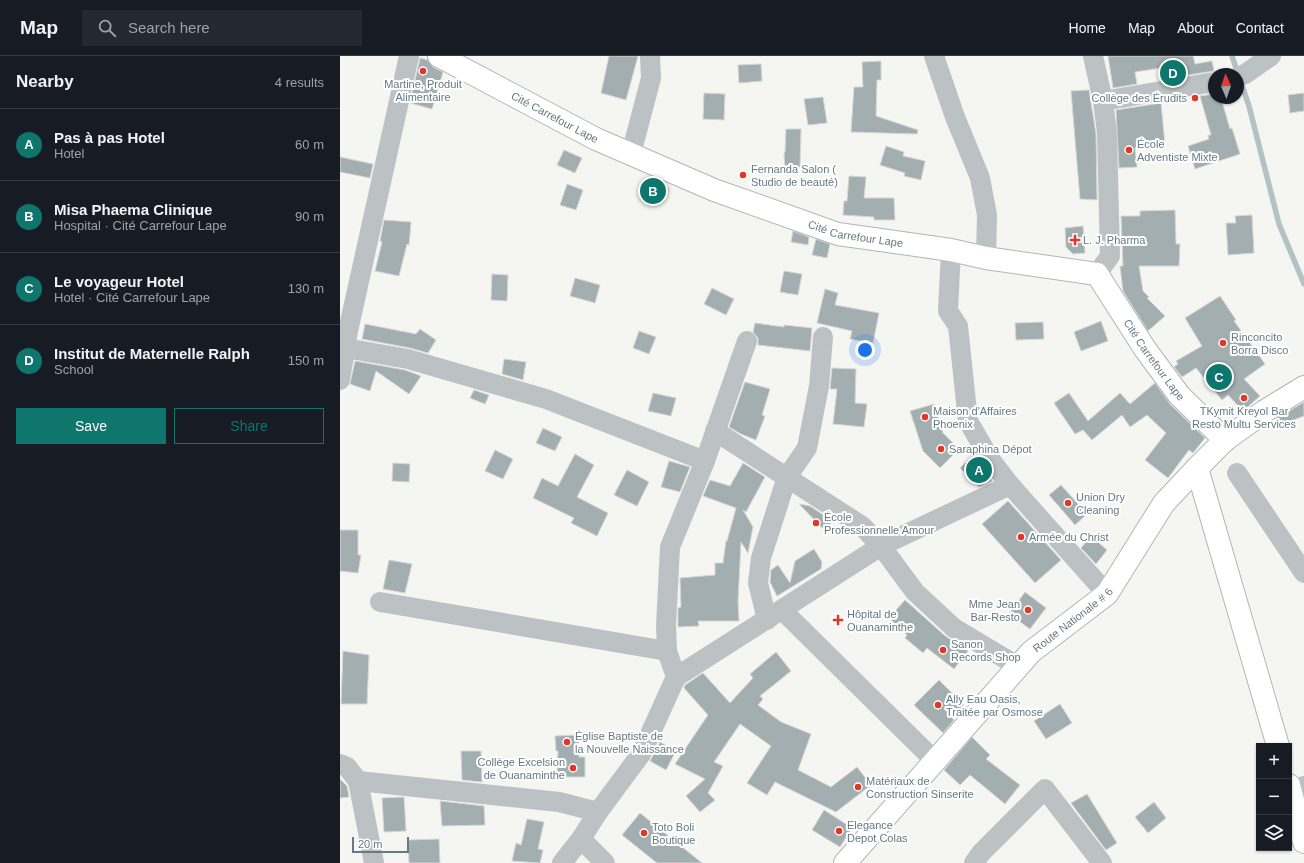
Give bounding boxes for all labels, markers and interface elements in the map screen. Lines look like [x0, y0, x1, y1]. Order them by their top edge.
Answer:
search box [82, 10, 362, 46]
text: Map [20, 17, 58, 38]
icon: search [96, 17, 118, 39]
text: Search here [128, 19, 210, 36]
text: Home [1069, 20, 1106, 36]
text: Map [1128, 20, 1155, 36]
text: About [1177, 20, 1214, 36]
text: Contact [1236, 20, 1284, 36]
pin: D [1160, 58, 1186, 88]
marker: Martine, Produit Alimentaire [418, 66, 428, 76]
north arrow [1208, 68, 1244, 104]
text: Nearby [16, 72, 74, 91]
text: 4 results [275, 75, 324, 90]
place label: Martine, Produit Alimentaire [384, 78, 462, 103]
street label: Cité Carrefour Lape [509, 89, 600, 145]
place label: Collège des Érudits [1092, 92, 1187, 104]
marker: Collège des Érudits [1190, 93, 1200, 103]
text: Pas à pas Hotel [54, 129, 165, 146]
text: A [24, 137, 34, 152]
text: 60 m [295, 137, 324, 152]
place label: École Adventiste Mixte [1137, 138, 1218, 163]
marker: École Adventiste Mixte [1124, 145, 1134, 155]
text: Hotel [54, 146, 84, 161]
place label: Fernanda Salon ( Studio de beauté) [751, 163, 838, 188]
marker: Fernanda Salon ( Studio de beauté) [738, 170, 748, 180]
pin: B [640, 176, 666, 206]
text: Misa Phaema Clinique [54, 201, 212, 218]
text: B [24, 209, 34, 224]
text: 90 m [295, 209, 324, 224]
text: Hospital · Cité Carrefour Lape [54, 218, 227, 233]
street label: Cité Carrefour Lape [807, 218, 904, 249]
place label: L. J. Pharma [1083, 234, 1146, 246]
marker: L. J. Pharma [1070, 235, 1080, 245]
text: Le voyageur Hotel [54, 273, 184, 290]
text: C [24, 281, 34, 296]
text: 130 m [288, 281, 324, 296]
text: Hotel · Cité Carrefour Lape [54, 290, 210, 305]
street label: Cité Carrefour Lape [1121, 317, 1187, 403]
place label: Rinconcito Borra Disco [1231, 331, 1288, 356]
marker: Rinconcito Borra Disco [1218, 338, 1228, 348]
your location [855, 340, 875, 360]
text: Institut de Maternelle Ralph [54, 345, 250, 362]
text: D [24, 353, 34, 368]
text: 150 m [288, 353, 324, 368]
text: School [54, 362, 94, 377]
pin: C [1206, 362, 1232, 392]
marker: TKymit Kreyol Bar Resto Multu Services [1239, 393, 1249, 403]
place label: Maison d'Affaires Phoenix [933, 405, 1017, 430]
place label: TKymit Kreyol Bar Resto Multu Services [1192, 405, 1296, 430]
button: Save [16, 408, 166, 444]
button: Share [174, 408, 324, 444]
marker: Maison d'Affaires Phoenix [920, 412, 930, 422]
place label: Saraphina Dépot [949, 443, 1032, 455]
marker: Saraphina Dépot [936, 444, 946, 454]
pin: A [966, 455, 992, 485]
place label: Union Dry Cleaning [1076, 491, 1125, 516]
marker: Union Dry Cleaning [1063, 498, 1073, 508]
place label: École Professionnelle Amour [824, 511, 934, 536]
marker: École Professionnelle Amour [811, 518, 821, 528]
place label: Armée du Christ [1029, 531, 1108, 543]
marker: Armée du Christ [1016, 532, 1026, 542]
street label: Route Nationale # 6 [1031, 586, 1115, 654]
place label: Mme Jean Bar-Resto [969, 598, 1020, 623]
marker: Mme Jean Bar-Resto [1023, 605, 1033, 615]
place label: Hôpital de Ouanaminthe [847, 608, 913, 633]
marker: Hôpital de Ouanaminthe [832, 614, 844, 626]
place label: Sanon Records Shop [951, 638, 1021, 663]
marker: Sanon Records Shop [938, 645, 948, 655]
place label: Ally Eau Oasis, Traitée par Osmose [946, 693, 1043, 718]
marker: Ally Eau Oasis, Traitée par Osmose [933, 700, 943, 710]
place label: Église Baptiste de la Nouvelle Naissance [575, 730, 684, 755]
marker: Église Baptiste de la Nouvelle Naissance [562, 737, 572, 747]
map controls [1256, 743, 1292, 851]
button: + [1256, 743, 1292, 779]
place label: Collège Excelsion de Ouanaminthe [478, 756, 565, 781]
marker: Collège Excelsion de Ouanaminthe [568, 763, 578, 773]
place label: Matériaux de Construction Sinserite [866, 775, 974, 800]
button: − [1256, 779, 1292, 815]
marker: Matériaux de Construction Sinserite [853, 782, 863, 792]
button: layers [1256, 815, 1292, 851]
place label: Elegance Depot Colas [847, 819, 908, 844]
place label: Toto Boli Boutique [652, 821, 695, 846]
marker: Elegance Depot Colas [834, 826, 844, 836]
marker: Toto Boli Boutique [639, 828, 649, 838]
scale bar [352, 835, 409, 854]
text: 20 m [358, 838, 382, 850]

